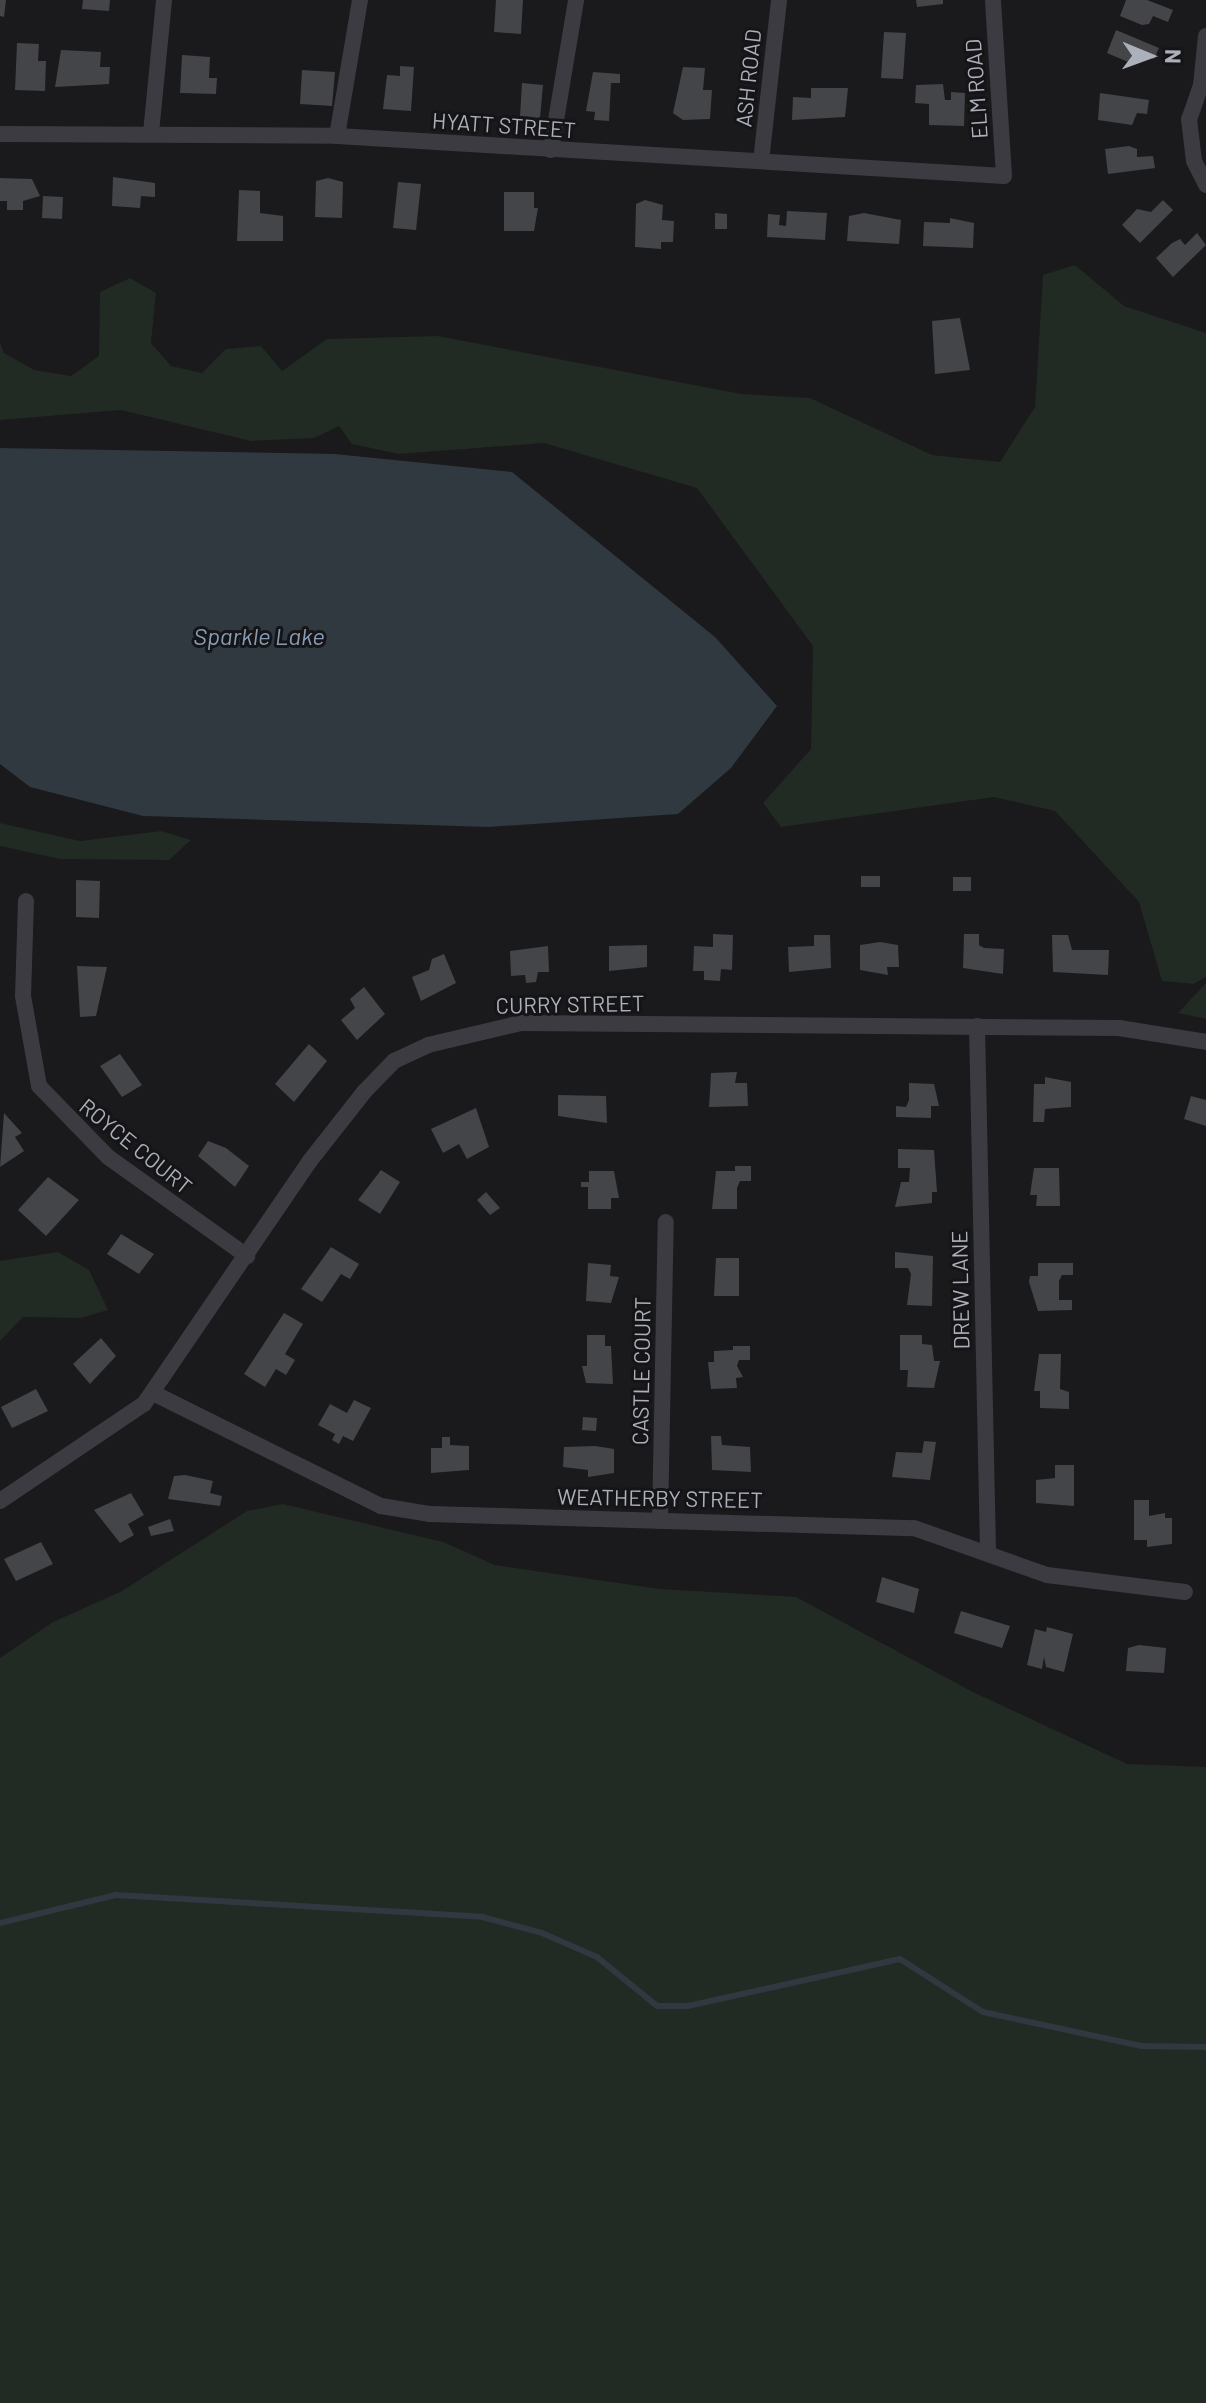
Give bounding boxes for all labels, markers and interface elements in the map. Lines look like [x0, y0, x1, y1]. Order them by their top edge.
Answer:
north arrow [1110, 16, 1190, 96]
street label: ASH ROAD [730, 28, 766, 128]
street label: ELM ROAD [959, 38, 993, 140]
text: N [1161, 49, 1187, 64]
street label: HYATT STREET [431, 107, 577, 143]
water label: Sparkle Lake [193, 622, 325, 650]
street label: CURRY STREET [495, 990, 645, 1018]
street label: ROYCE COURT [74, 1093, 198, 1199]
street label: DREW LANE [946, 1230, 974, 1350]
street label: CASTLE COURT [627, 1297, 655, 1445]
street label: WEATHERBY STREET [557, 1483, 763, 1513]

